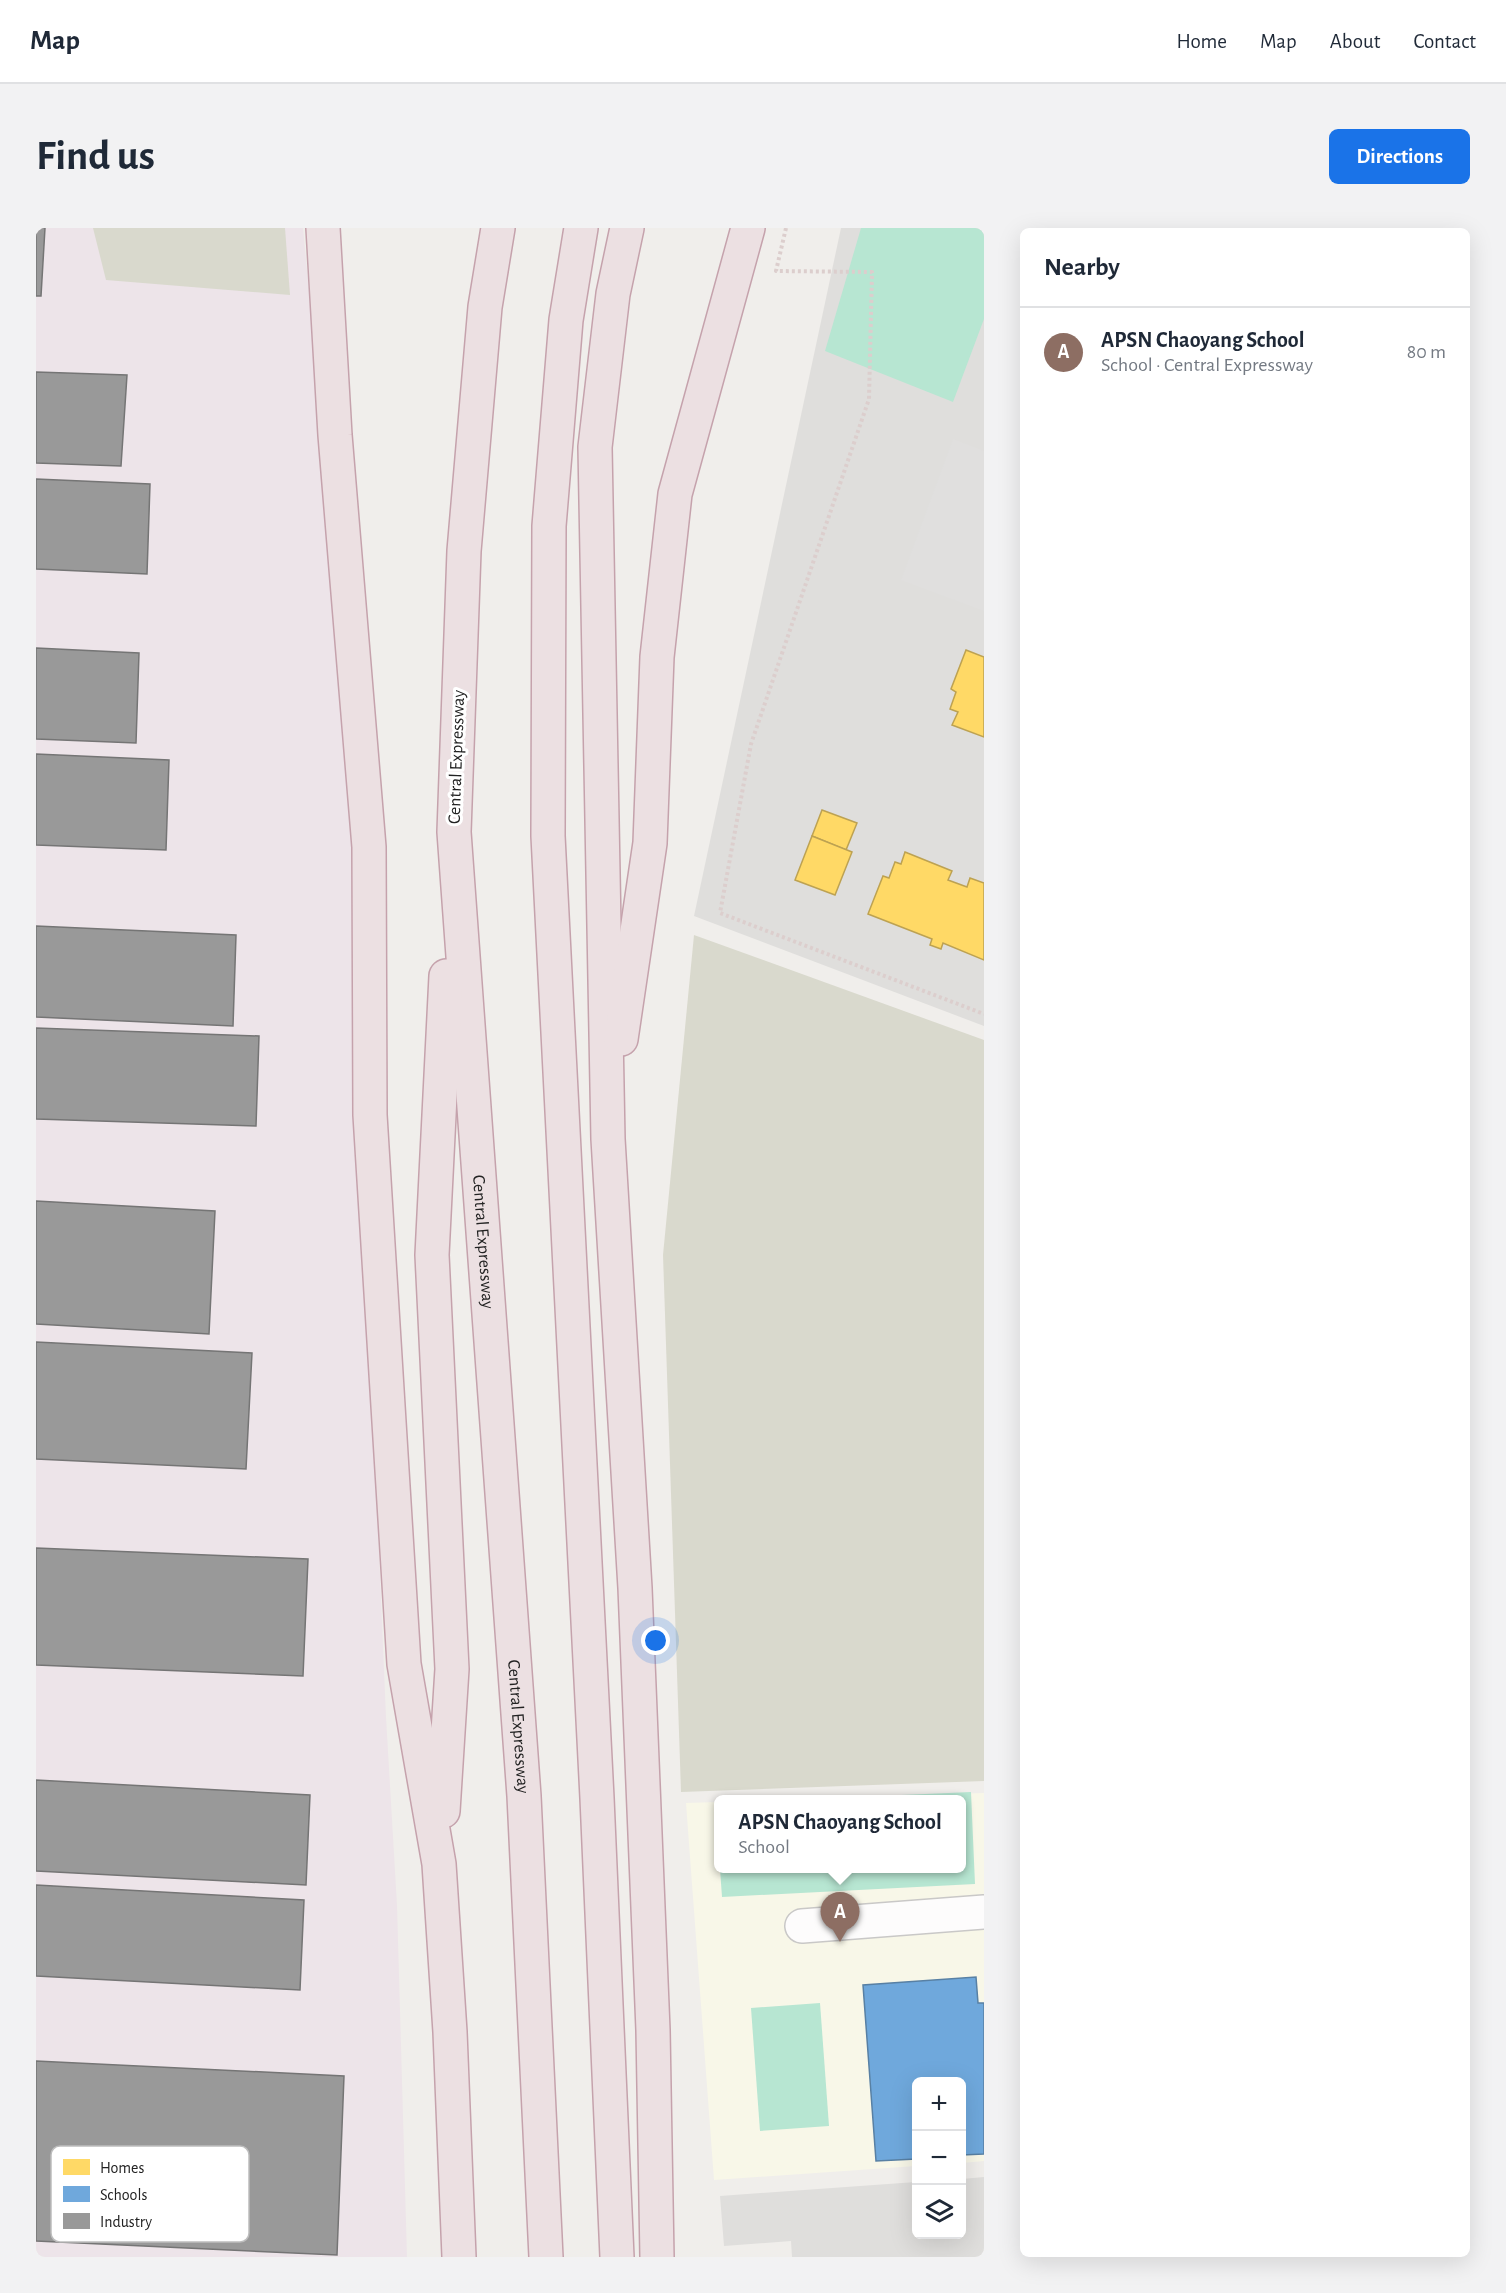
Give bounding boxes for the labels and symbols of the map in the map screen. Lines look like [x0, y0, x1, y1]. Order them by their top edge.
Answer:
street label: Central Expressway [446, 689, 468, 824]
street label: Central Expressway [469, 1174, 497, 1310]
your location [641, 1626, 670, 1655]
street label: Central Expressway [504, 1659, 532, 1795]
pin: A [820, 1892, 860, 1942]
legend [51, 2146, 249, 2242]
text: Homes [100, 2160, 144, 2176]
text: Schools [100, 2187, 147, 2203]
text: Industry [100, 2214, 152, 2231]

